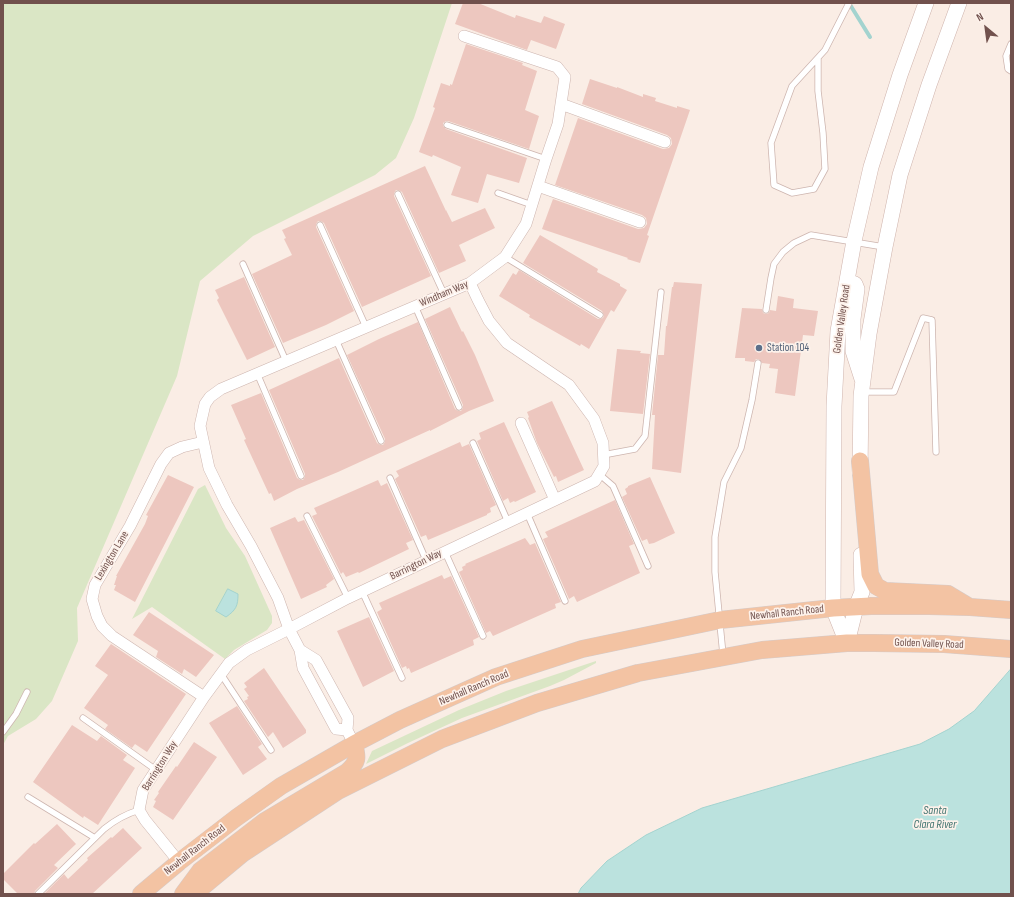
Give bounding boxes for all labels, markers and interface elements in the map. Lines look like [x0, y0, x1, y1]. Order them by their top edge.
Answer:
north arrow [966, 8, 1006, 48]
text: N [974, 10, 986, 24]
street label: Windham Way [418, 278, 470, 310]
street label: Golden Valley Road [831, 284, 853, 354]
place label: Station 104 [767, 341, 809, 355]
marker: Station 104 [754, 343, 764, 353]
street label: Lexington Lane [92, 529, 132, 583]
street label: Barrington Way [388, 547, 444, 583]
street label: Newhall Ranch Road [750, 603, 824, 623]
street label: Golden Valley Road [894, 636, 964, 652]
street label: Newhall Ranch Road [437, 667, 511, 709]
street label: Barrington Way [140, 739, 180, 793]
water label: Santa Clara River [914, 804, 956, 832]
street label: Newhall Ranch Road [162, 822, 228, 878]

